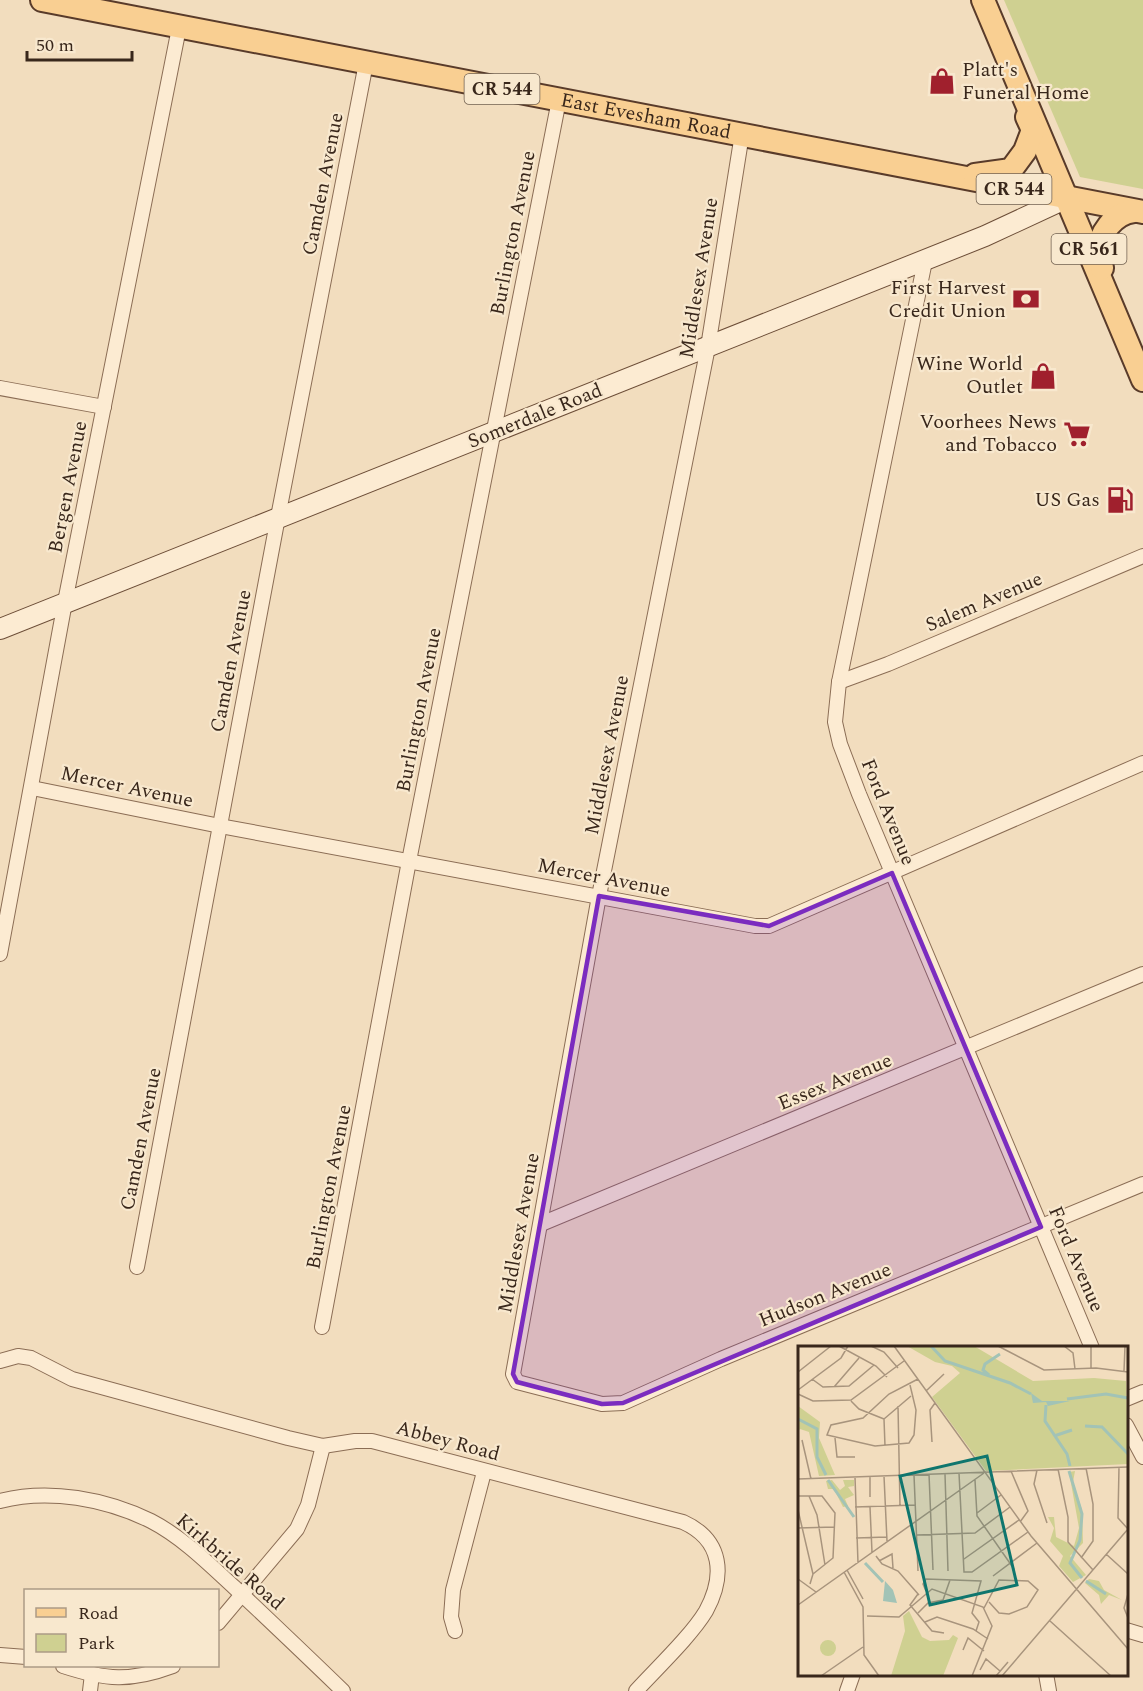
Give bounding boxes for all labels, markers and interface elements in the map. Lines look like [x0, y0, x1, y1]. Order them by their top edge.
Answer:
scale bar [27, 24, 132, 62]
text: 50 m [36, 32, 74, 59]
place label: Platt's Funeral Home [962, 55, 1089, 108]
shop icon: Platt's Funeral Home [927, 66, 957, 96]
road number: CR 544 [464, 74, 540, 104]
street label: East Evesham Road [558, 85, 734, 147]
street label: Camden Avenue [294, 110, 352, 258]
street label: Burlington Avenue [482, 148, 544, 318]
road number: CR 544 [976, 174, 1052, 204]
street label: Middlesex Avenue [671, 195, 727, 361]
road number: CR 561 [1052, 234, 1126, 264]
place label: First Harvest Credit Union [888, 273, 1006, 326]
bank icon: First Harvest Credit Union [1011, 284, 1041, 314]
place label: Wine World Outlet [916, 349, 1023, 402]
shop icon: Wine World Outlet [1028, 361, 1058, 391]
street label: Somerdale Road [463, 375, 607, 457]
place label: Voorhees News and Tobacco [920, 407, 1057, 460]
street label: Bergen Avenue [40, 418, 96, 556]
supermarket icon: Voorhees News and Tobacco [1062, 419, 1092, 449]
place label: US Gas [1034, 485, 1100, 515]
fuel station icon: US Gas [1105, 485, 1135, 515]
street label: Salem Avenue [921, 564, 1047, 640]
street label: Camden Avenue [202, 587, 260, 735]
street label: Burlington Avenue [388, 625, 450, 795]
street label: Middlesex Avenue [577, 672, 637, 838]
street label: Ford Avenue [853, 754, 923, 870]
street label: Mercer Avenue [58, 758, 196, 816]
street label: Mercer Avenue [535, 850, 673, 906]
street label: Essex Avenue [773, 1046, 897, 1118]
street label: Camden Avenue [112, 1065, 170, 1213]
street label: Burlington Avenue [298, 1102, 360, 1272]
street label: Middlesex Avenue [490, 1150, 548, 1316]
street label: Ford Avenue [1040, 1201, 1112, 1317]
street label: Hudson Avenue [754, 1255, 896, 1335]
inset map [798, 1346, 1128, 1676]
street label: Abbey Road [393, 1413, 503, 1469]
street label: Kirkbride Road [169, 1506, 291, 1618]
legend [24, 1589, 219, 1667]
text: Road [78, 1600, 119, 1627]
text: Park [78, 1630, 115, 1657]

